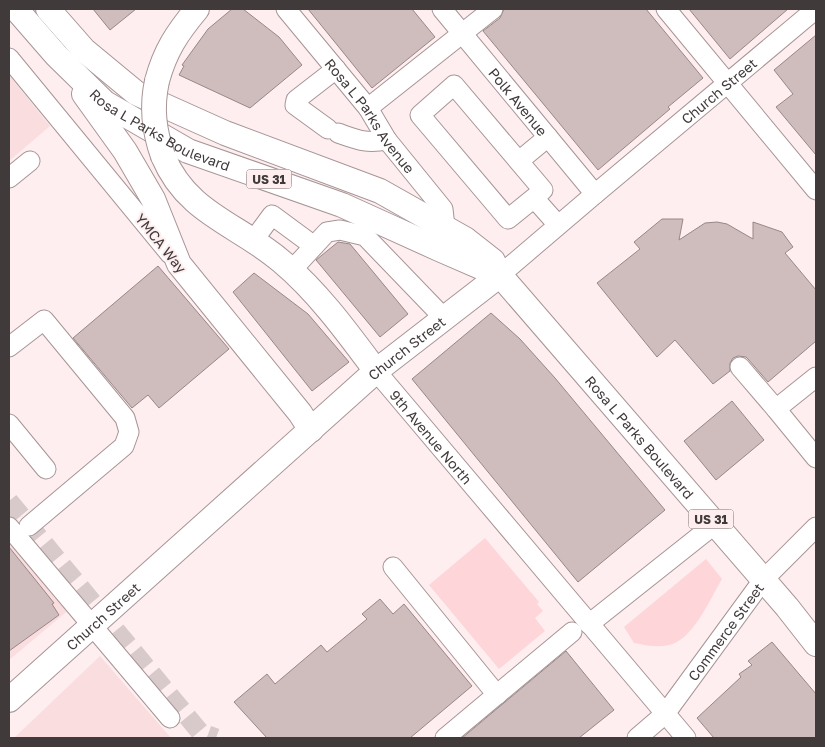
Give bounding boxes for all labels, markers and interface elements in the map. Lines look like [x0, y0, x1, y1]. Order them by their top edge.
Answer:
street label: Church Street [677, 54, 760, 127]
street label: Rosa L Parks Avenue [322, 55, 419, 176]
street label: Polk Avenue [486, 64, 551, 139]
street label: Rosa L Parks Boulevard [87, 85, 232, 174]
road number: US 31 [246, 170, 292, 188]
street label: YMCA Way [132, 210, 190, 276]
street label: Church Street [364, 312, 448, 383]
street label: Rosa L Parks Boulevard [582, 372, 698, 502]
street label: 9th Avenue North [387, 386, 476, 487]
road number: US 31 [688, 509, 734, 528]
street label: Church Street [62, 578, 143, 653]
street label: Commerce Street [684, 579, 767, 684]

